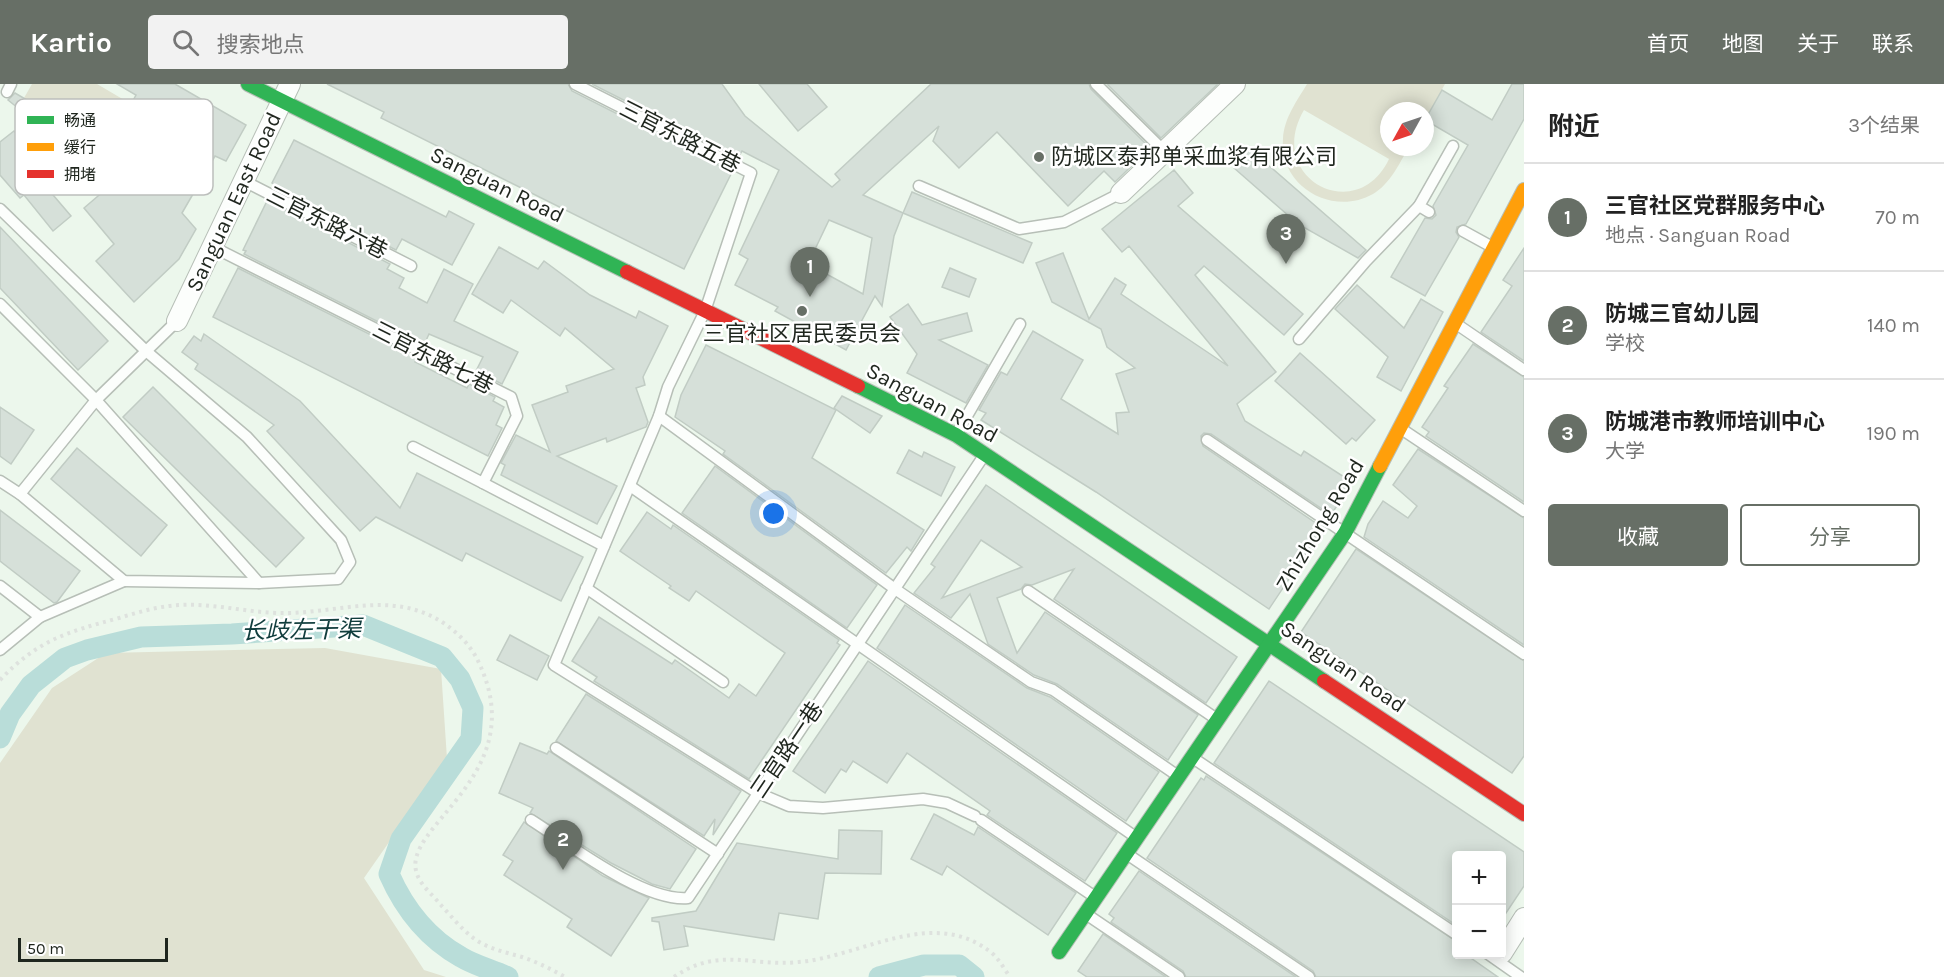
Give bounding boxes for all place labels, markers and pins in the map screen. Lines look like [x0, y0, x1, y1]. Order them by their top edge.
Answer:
place label: 防城区泰邦单采血浆有限公司 [1051, 144, 1337, 170]
marker: 防城区泰邦单采血浆有限公司 [1032, 150, 1046, 164]
pin: 3 [1266, 214, 1306, 264]
pin: 1 [790, 248, 830, 297]
marker: 三官社区居民委员会 [795, 304, 809, 318]
place label: 三官社区居民委员会 [703, 321, 901, 347]
pin: 2 [544, 820, 582, 870]

